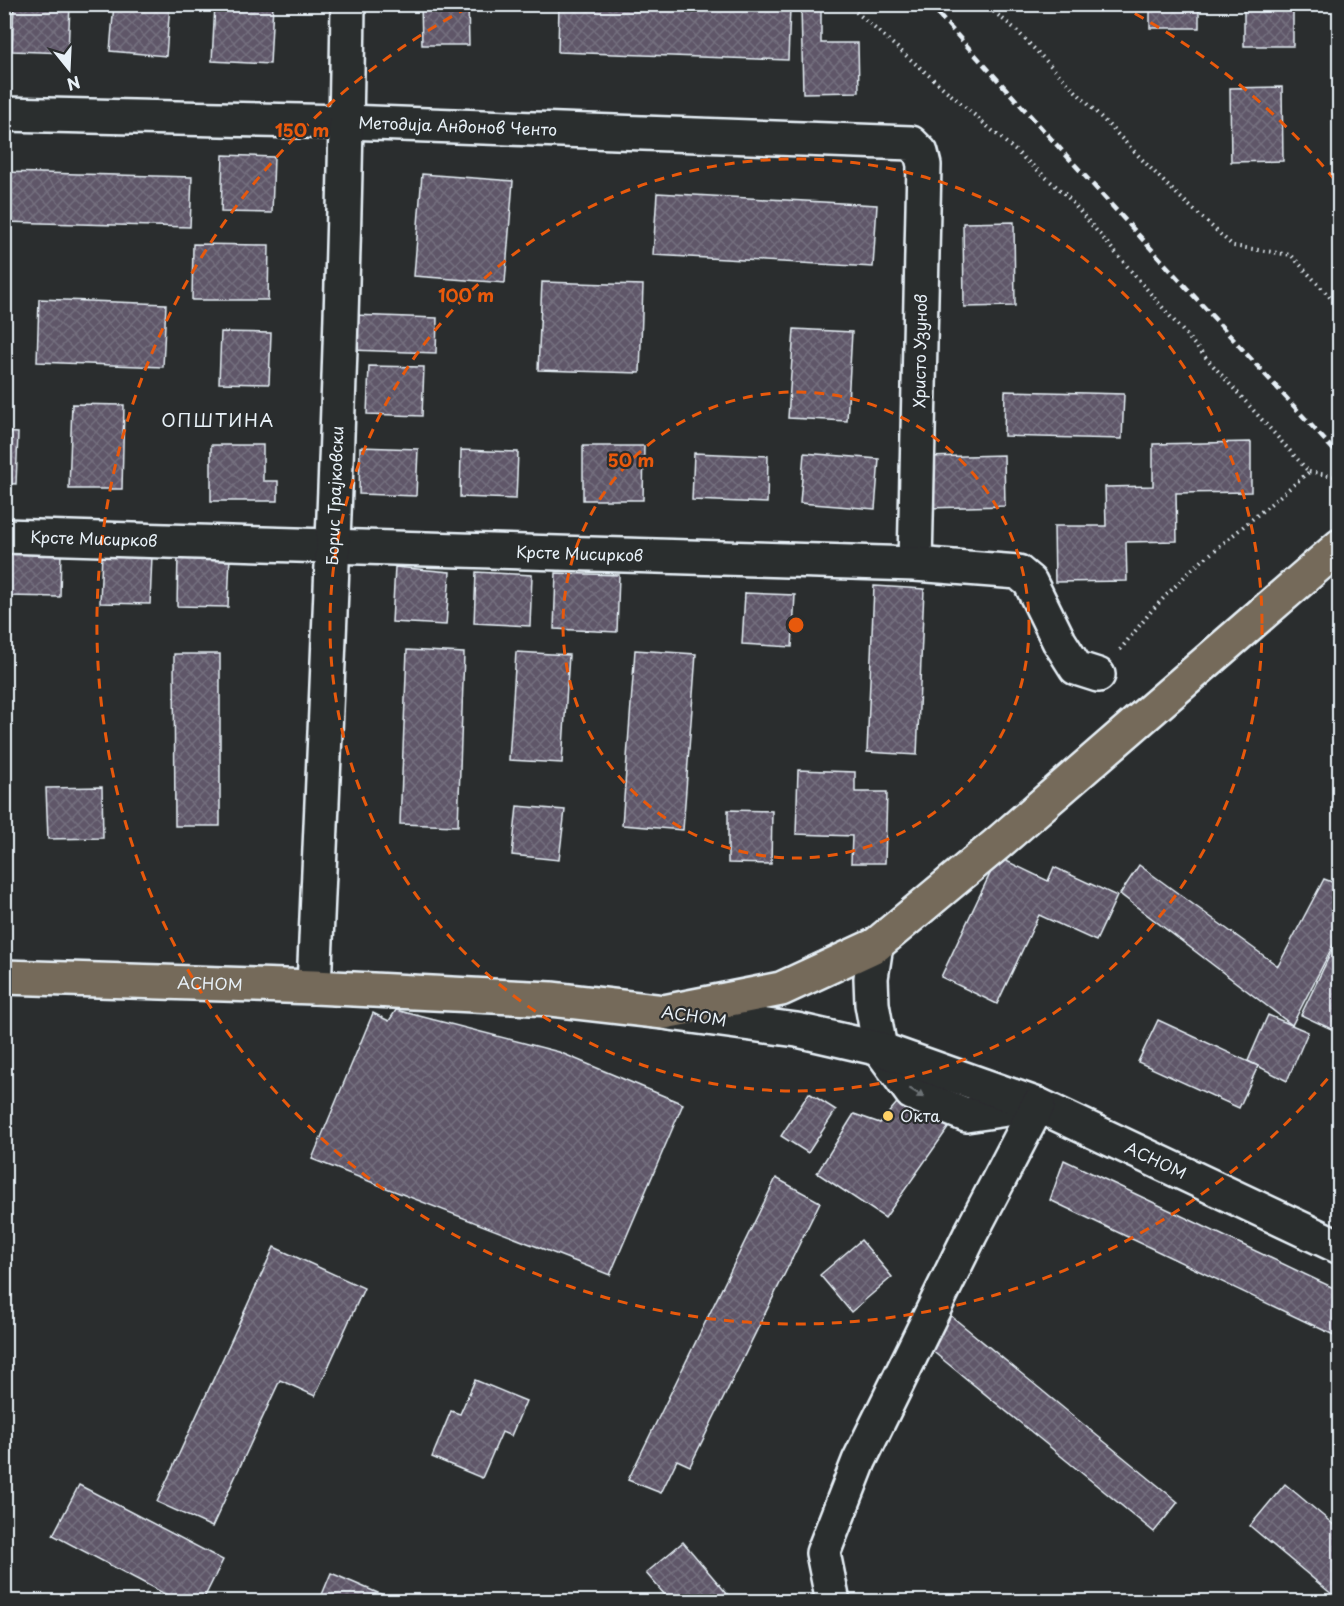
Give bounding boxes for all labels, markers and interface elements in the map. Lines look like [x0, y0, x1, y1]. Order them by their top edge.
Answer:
north arrow [39, 39, 99, 99]
text: N [64, 71, 84, 98]
street label: Методија Андонов Ченто [358, 109, 558, 141]
text: 150 m [275, 116, 329, 143]
text: 100 m [438, 281, 494, 308]
street label: Христо Узунов [906, 294, 932, 408]
district label: ОПШТИНА [161, 406, 275, 433]
street label: Борис Трајковски [319, 425, 348, 566]
text: 50 m [608, 446, 654, 473]
street label: Крсте Мисирков [30, 524, 158, 552]
street label: Крсте Мисирков [516, 539, 644, 567]
centre of rings [786, 615, 806, 635]
street label: АСНОМ [177, 970, 243, 996]
street label: АСНОМ [660, 999, 728, 1031]
one-way arrow [909, 1088, 926, 1098]
place label: Окта [900, 1103, 940, 1127]
marker: Окта [881, 1109, 895, 1123]
street label: АСНОМ [1121, 1135, 1191, 1184]

